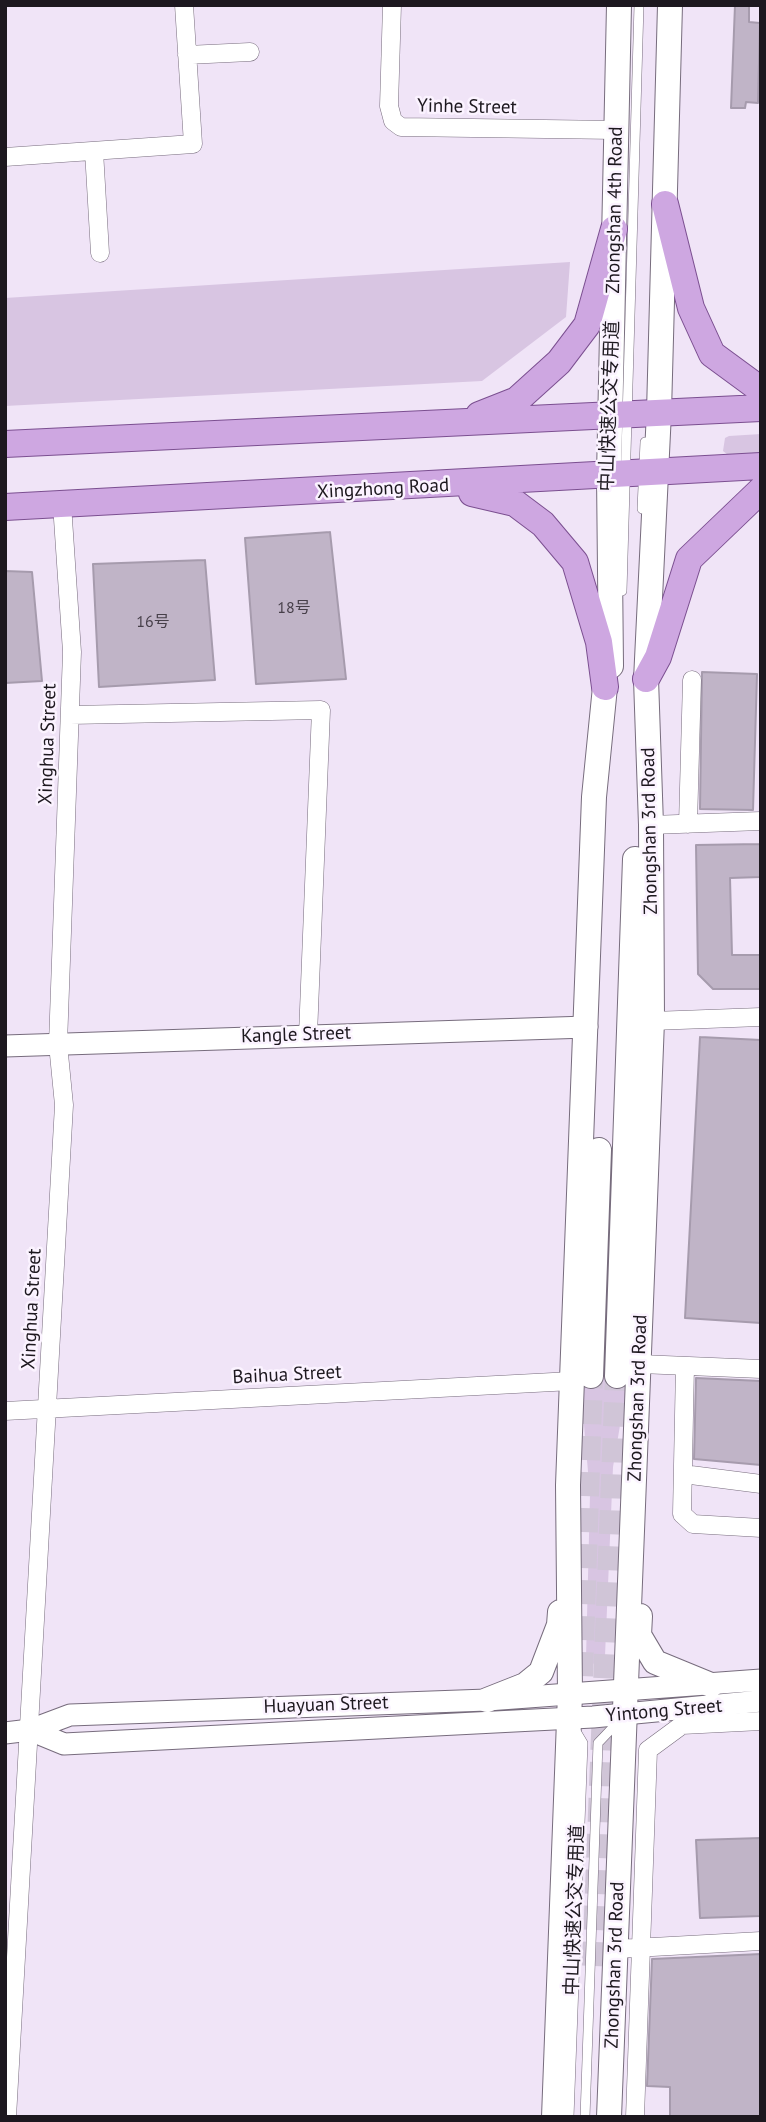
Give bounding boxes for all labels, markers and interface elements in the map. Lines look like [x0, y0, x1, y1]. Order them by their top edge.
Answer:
street label: Yinhe Street [417, 95, 517, 119]
street label: Zhongshan 4th Road [602, 126, 628, 294]
street label: 中山快速公交专用道 [596, 320, 624, 492]
street label: Xingzhong Road [316, 474, 450, 504]
house number: 18号 [277, 598, 311, 618]
house number: 16号 [136, 612, 170, 632]
street label: Xinghua Street [34, 683, 62, 805]
street label: Zhongshan 3rd Road [637, 747, 663, 915]
street label: Kangle Street [241, 1022, 351, 1048]
street label: Xinghua Street [17, 1248, 47, 1370]
street label: Zhongshan 3rd Road [624, 1314, 652, 1482]
street label: Baihua Street [232, 1361, 342, 1389]
street label: Huayuan Street [263, 1691, 389, 1719]
street label: Yintong Street [605, 1695, 723, 1727]
street label: 中山快速公交专用道 [561, 1824, 589, 1996]
street label: Zhongshan 3rd Road [601, 1881, 629, 2049]

